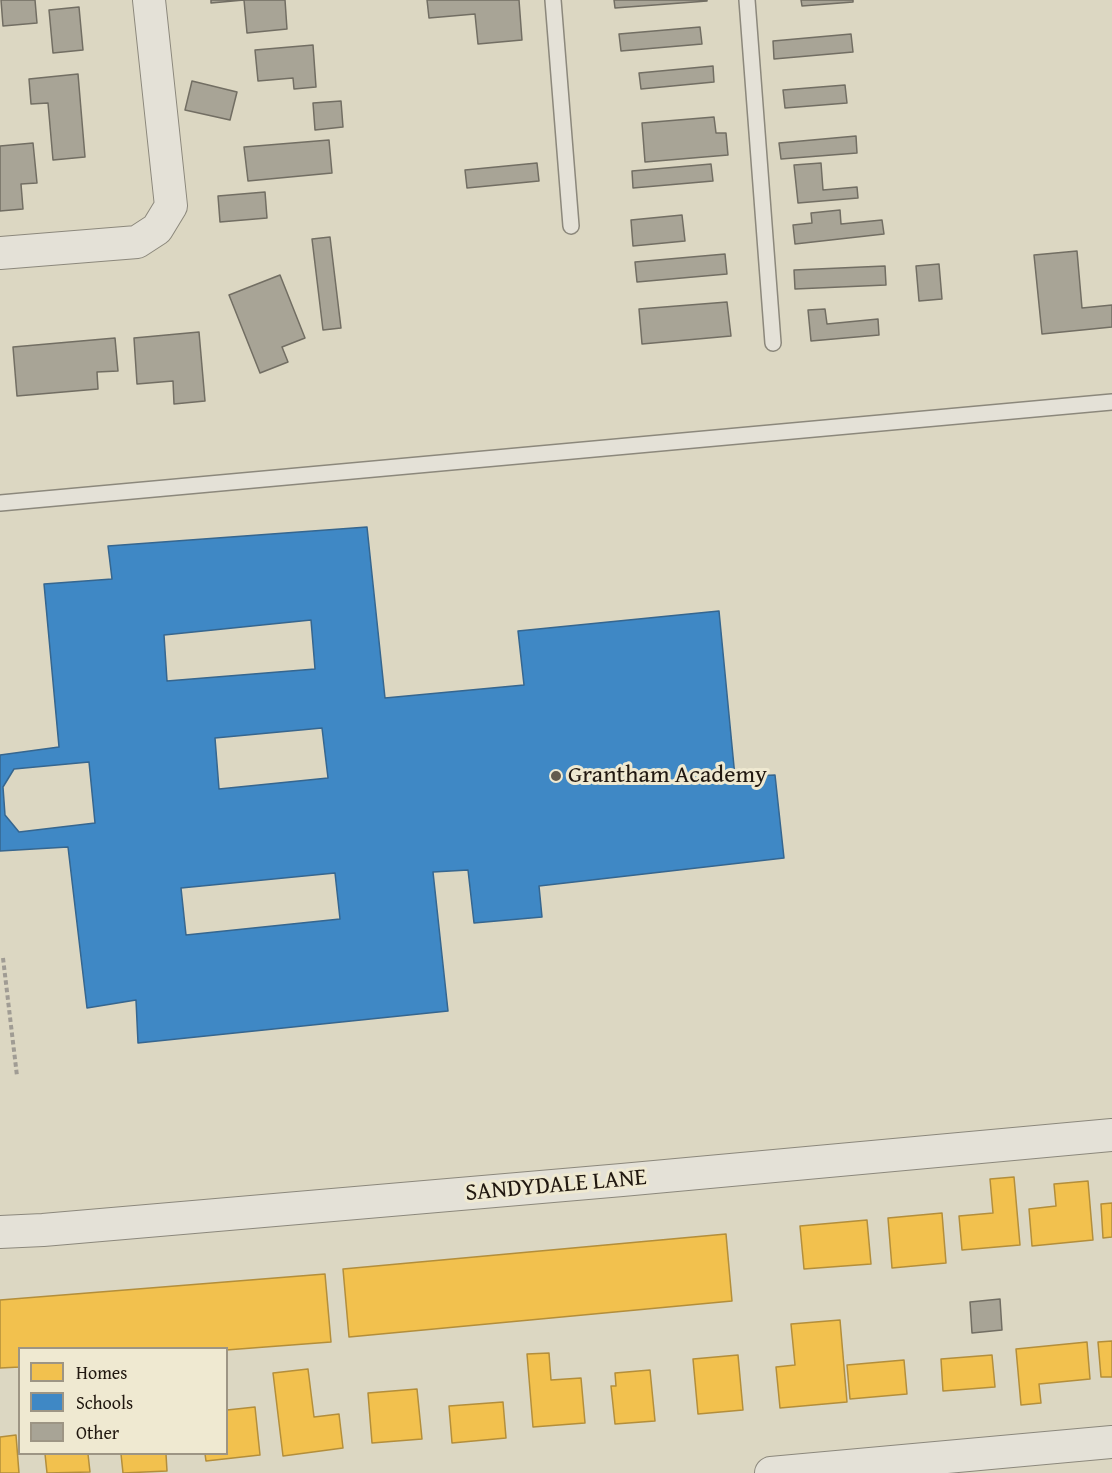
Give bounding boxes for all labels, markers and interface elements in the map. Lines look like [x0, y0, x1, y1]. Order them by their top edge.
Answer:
place label: Grantham Academy [568, 762, 767, 790]
marker: Grantham Academy [549, 769, 563, 783]
street label: SANDYDALE LANE [464, 1164, 648, 1208]
legend [18, 1347, 228, 1455]
text: Homes [76, 1359, 127, 1386]
text: Schools [76, 1389, 133, 1416]
text: Other [76, 1419, 119, 1446]

